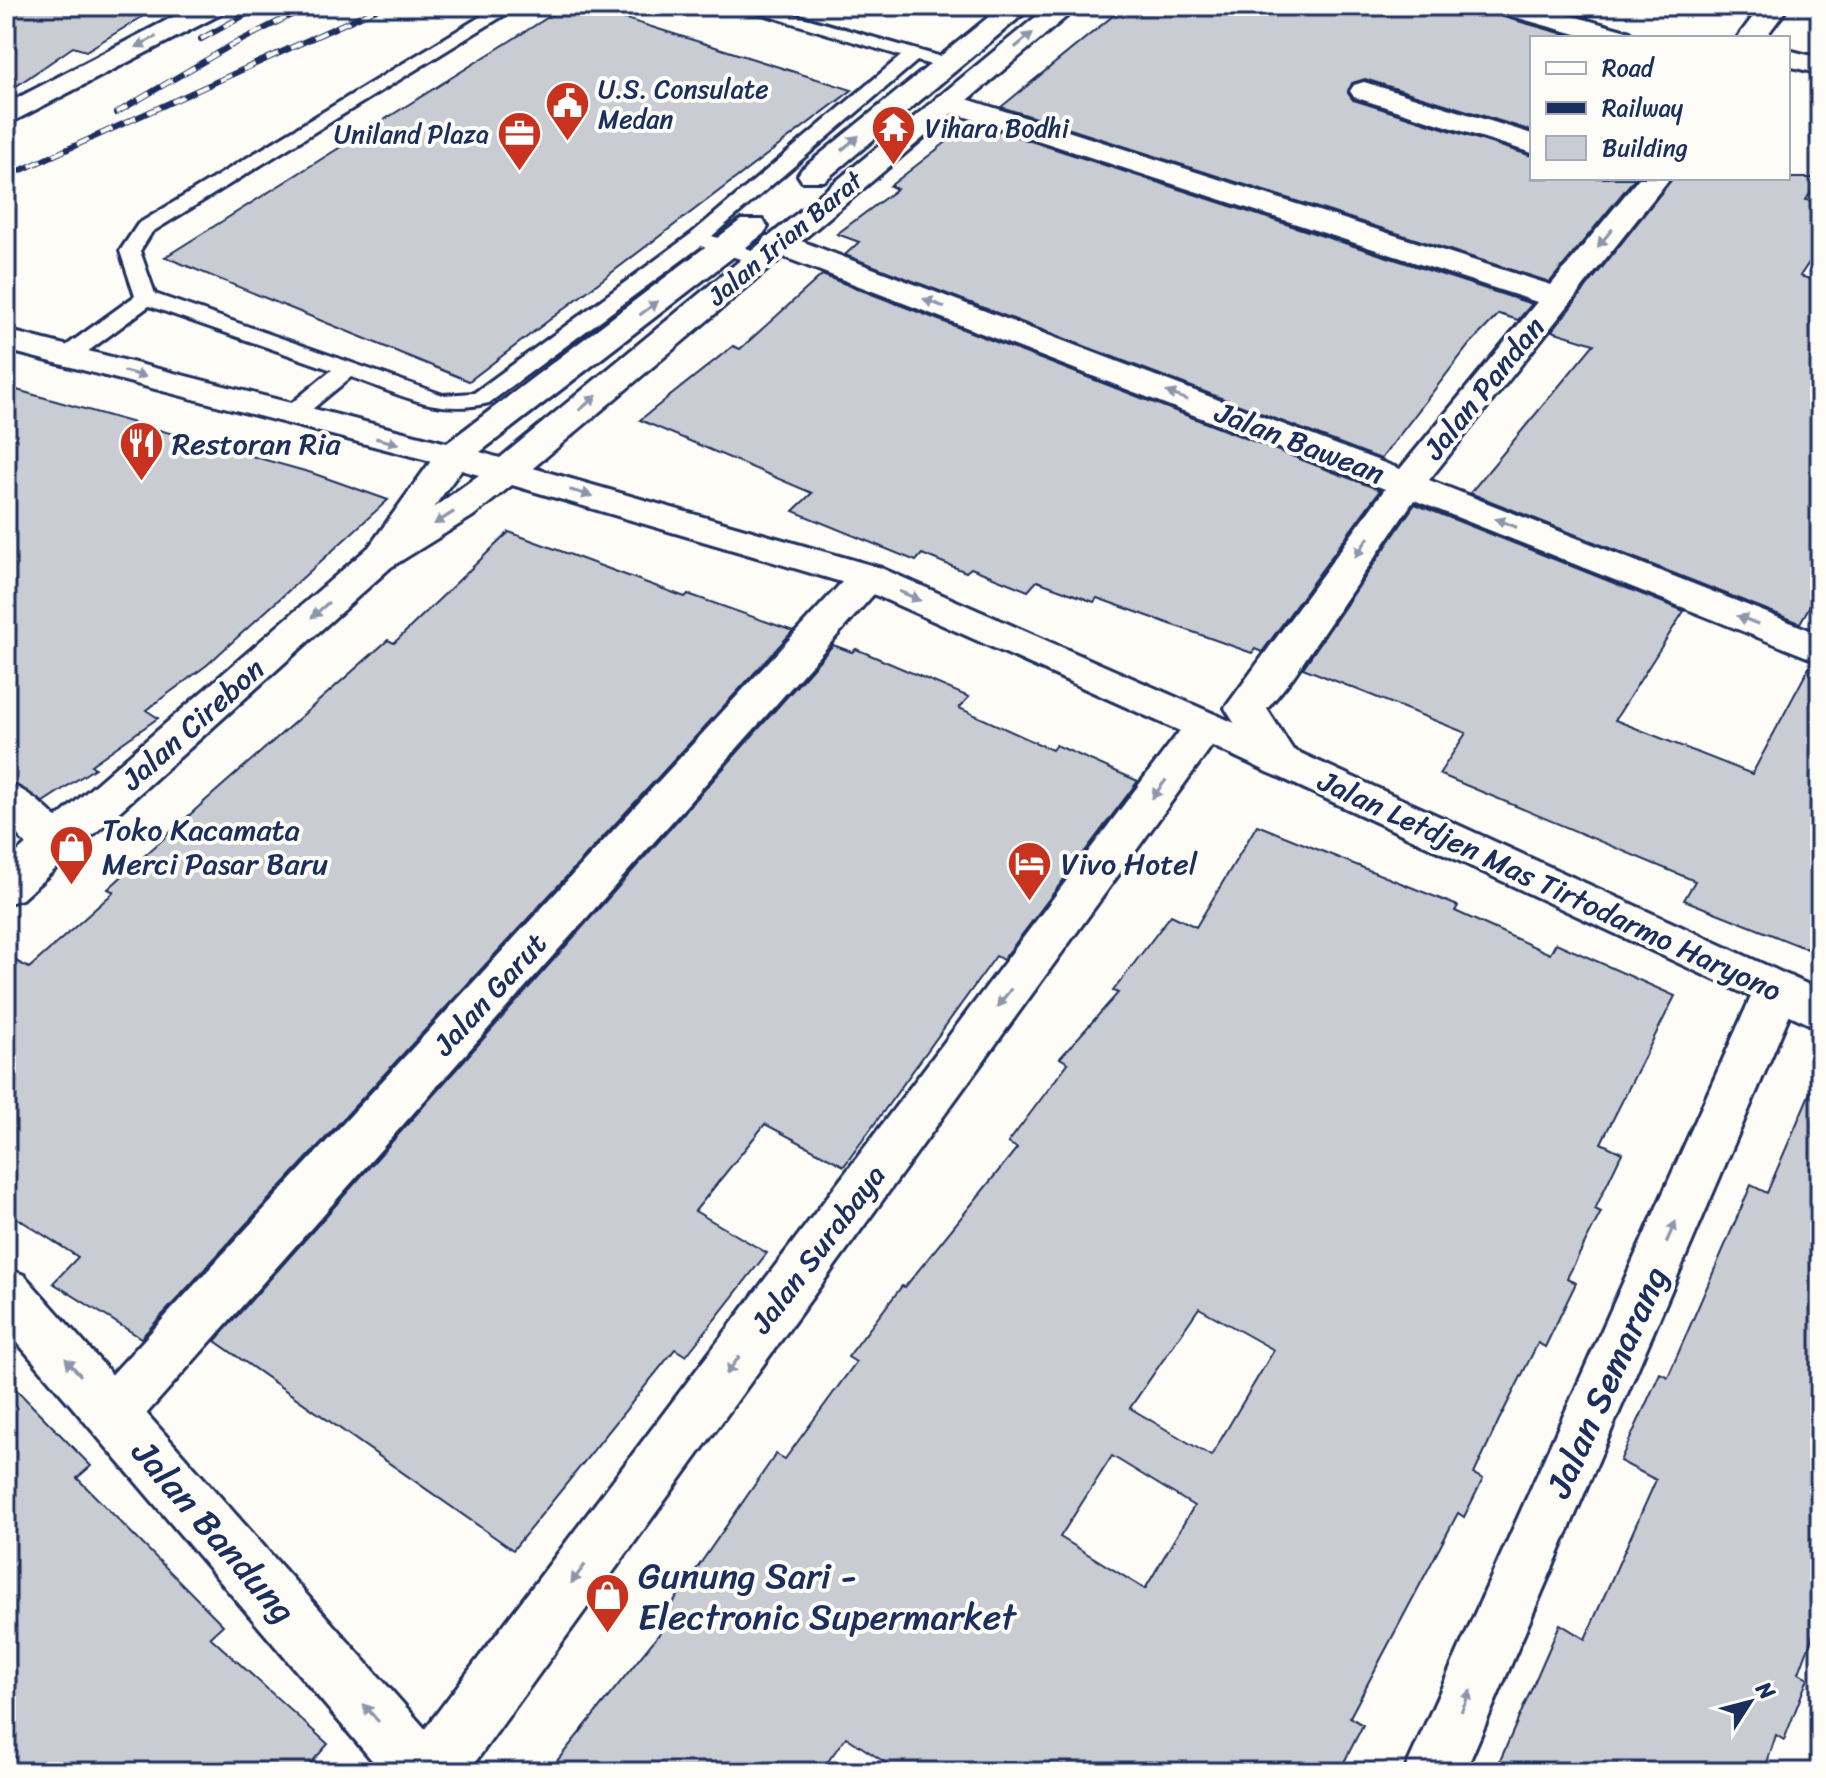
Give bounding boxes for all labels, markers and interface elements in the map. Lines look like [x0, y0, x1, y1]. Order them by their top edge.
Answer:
one-way arrow [1014, 32, 1034, 49]
one-way arrow [135, 36, 158, 49]
legend [1530, 36, 1790, 180]
text: Road [1602, 47, 1656, 89]
place label: U.S. Consulate Medan [598, 66, 769, 142]
public building icon: U.S. Consulate Medan [543, 80, 591, 143]
text: Railway [1602, 87, 1684, 129]
temple icon: Vihara Bodhi [870, 104, 918, 167]
place label: Vihara Bodhi [925, 105, 1070, 151]
office icon: Uniland Plaza [496, 110, 544, 173]
place label: Uniland Plaza [334, 111, 489, 157]
text: Building [1602, 127, 1688, 169]
one-way arrow [840, 135, 860, 152]
street label: Jalan Irian Barat [696, 158, 875, 318]
one-way arrow [1597, 228, 1614, 249]
one-way arrow [922, 296, 946, 309]
one-way arrow [638, 300, 659, 316]
street label: Jalan Pandan [1408, 304, 1559, 473]
one-way arrow [124, 368, 148, 381]
street label: Jalan Bawean [1206, 385, 1393, 500]
one-way arrow [1165, 389, 1189, 402]
one-way arrow [578, 395, 598, 412]
place label: Restoran Ria [172, 417, 342, 471]
restaurant icon: Restoran Ria [117, 420, 165, 483]
one-way arrow [374, 435, 399, 447]
one-way arrow [570, 487, 594, 500]
one-way arrow [433, 510, 455, 524]
one-way arrow [1494, 517, 1518, 530]
one-way arrow [1355, 537, 1370, 558]
one-way arrow [898, 589, 921, 602]
one-way arrow [311, 601, 330, 619]
one-way arrow [1736, 613, 1760, 626]
street label: Jalan Cirebon [108, 644, 278, 805]
street label: Jalan Letdjen Mas Tirtodarmo Haryono [1308, 754, 1791, 1018]
one-way arrow [1151, 778, 1167, 800]
place label: Toko Kacamata Merci Pasar Baru [102, 803, 328, 891]
shop icon: Toko Kacamata Merci Pasar Baru [47, 823, 95, 886]
place label: Vivo Hotel [1061, 837, 1198, 891]
hotel icon: Vivo Hotel [1006, 840, 1054, 903]
street label: Jalan Garut [418, 919, 561, 1069]
one-way arrow [997, 988, 1013, 1008]
street label: Jalan Surabaya [735, 1152, 900, 1346]
one-way arrow [1665, 1220, 1678, 1244]
street label: Jalan Semarang [1526, 1255, 1687, 1510]
one-way arrow [726, 1354, 741, 1375]
one-way arrow [65, 1358, 83, 1377]
street label: Jalan Bandung [114, 1423, 313, 1639]
place label: Gunung Sari - Electronic Supermarket [638, 1544, 1017, 1649]
one-way arrow [571, 1563, 587, 1584]
shop icon: Gunung Sari - Electronic Supermarket [583, 1572, 631, 1635]
north arrow [1710, 1662, 1790, 1742]
text: N [1745, 1672, 1786, 1709]
one-way arrow [1459, 1689, 1472, 1712]
one-way arrow [363, 1703, 380, 1723]

